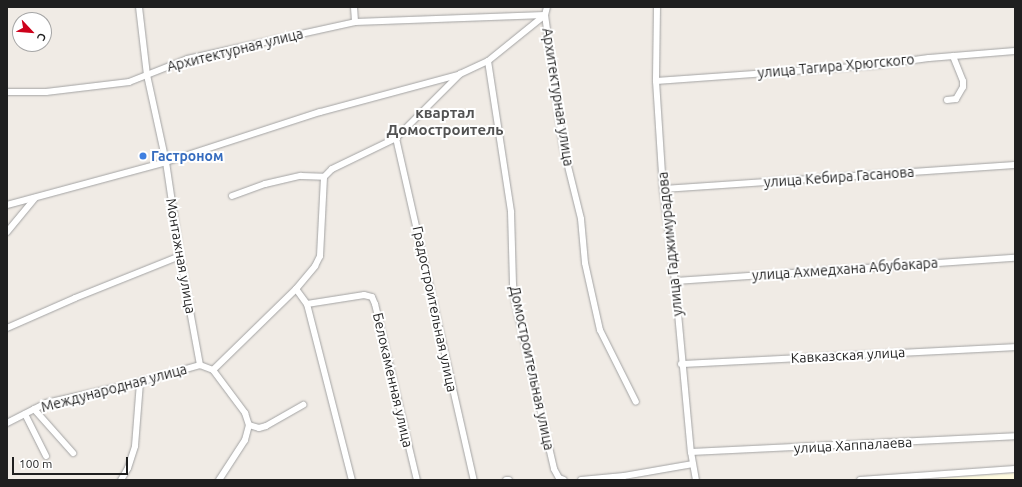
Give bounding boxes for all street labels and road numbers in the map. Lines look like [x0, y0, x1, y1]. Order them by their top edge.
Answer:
street label: Архитектурная улица [165, 25, 305, 75]
street label: Архитектурная улица [539, 27, 577, 167]
street label: улица Тагира Хрюгского [757, 51, 915, 81]
street label: улица Кебира Гасанова [763, 163, 915, 191]
street label: улица Гаджимурадова [654, 171, 686, 317]
street label: Монтажная улица [163, 197, 199, 315]
street label: Градостроительная улица [409, 225, 461, 393]
street label: улица Ахмедхана Абубакара [751, 254, 939, 284]
street label: Домостроительная улица [506, 284, 558, 452]
street label: Белокаменная улица [369, 311, 417, 449]
street label: Кавказская улица [790, 344, 906, 366]
street label: Международная улица [39, 360, 189, 416]
street label: улица Хаппалаева [793, 434, 913, 456]

